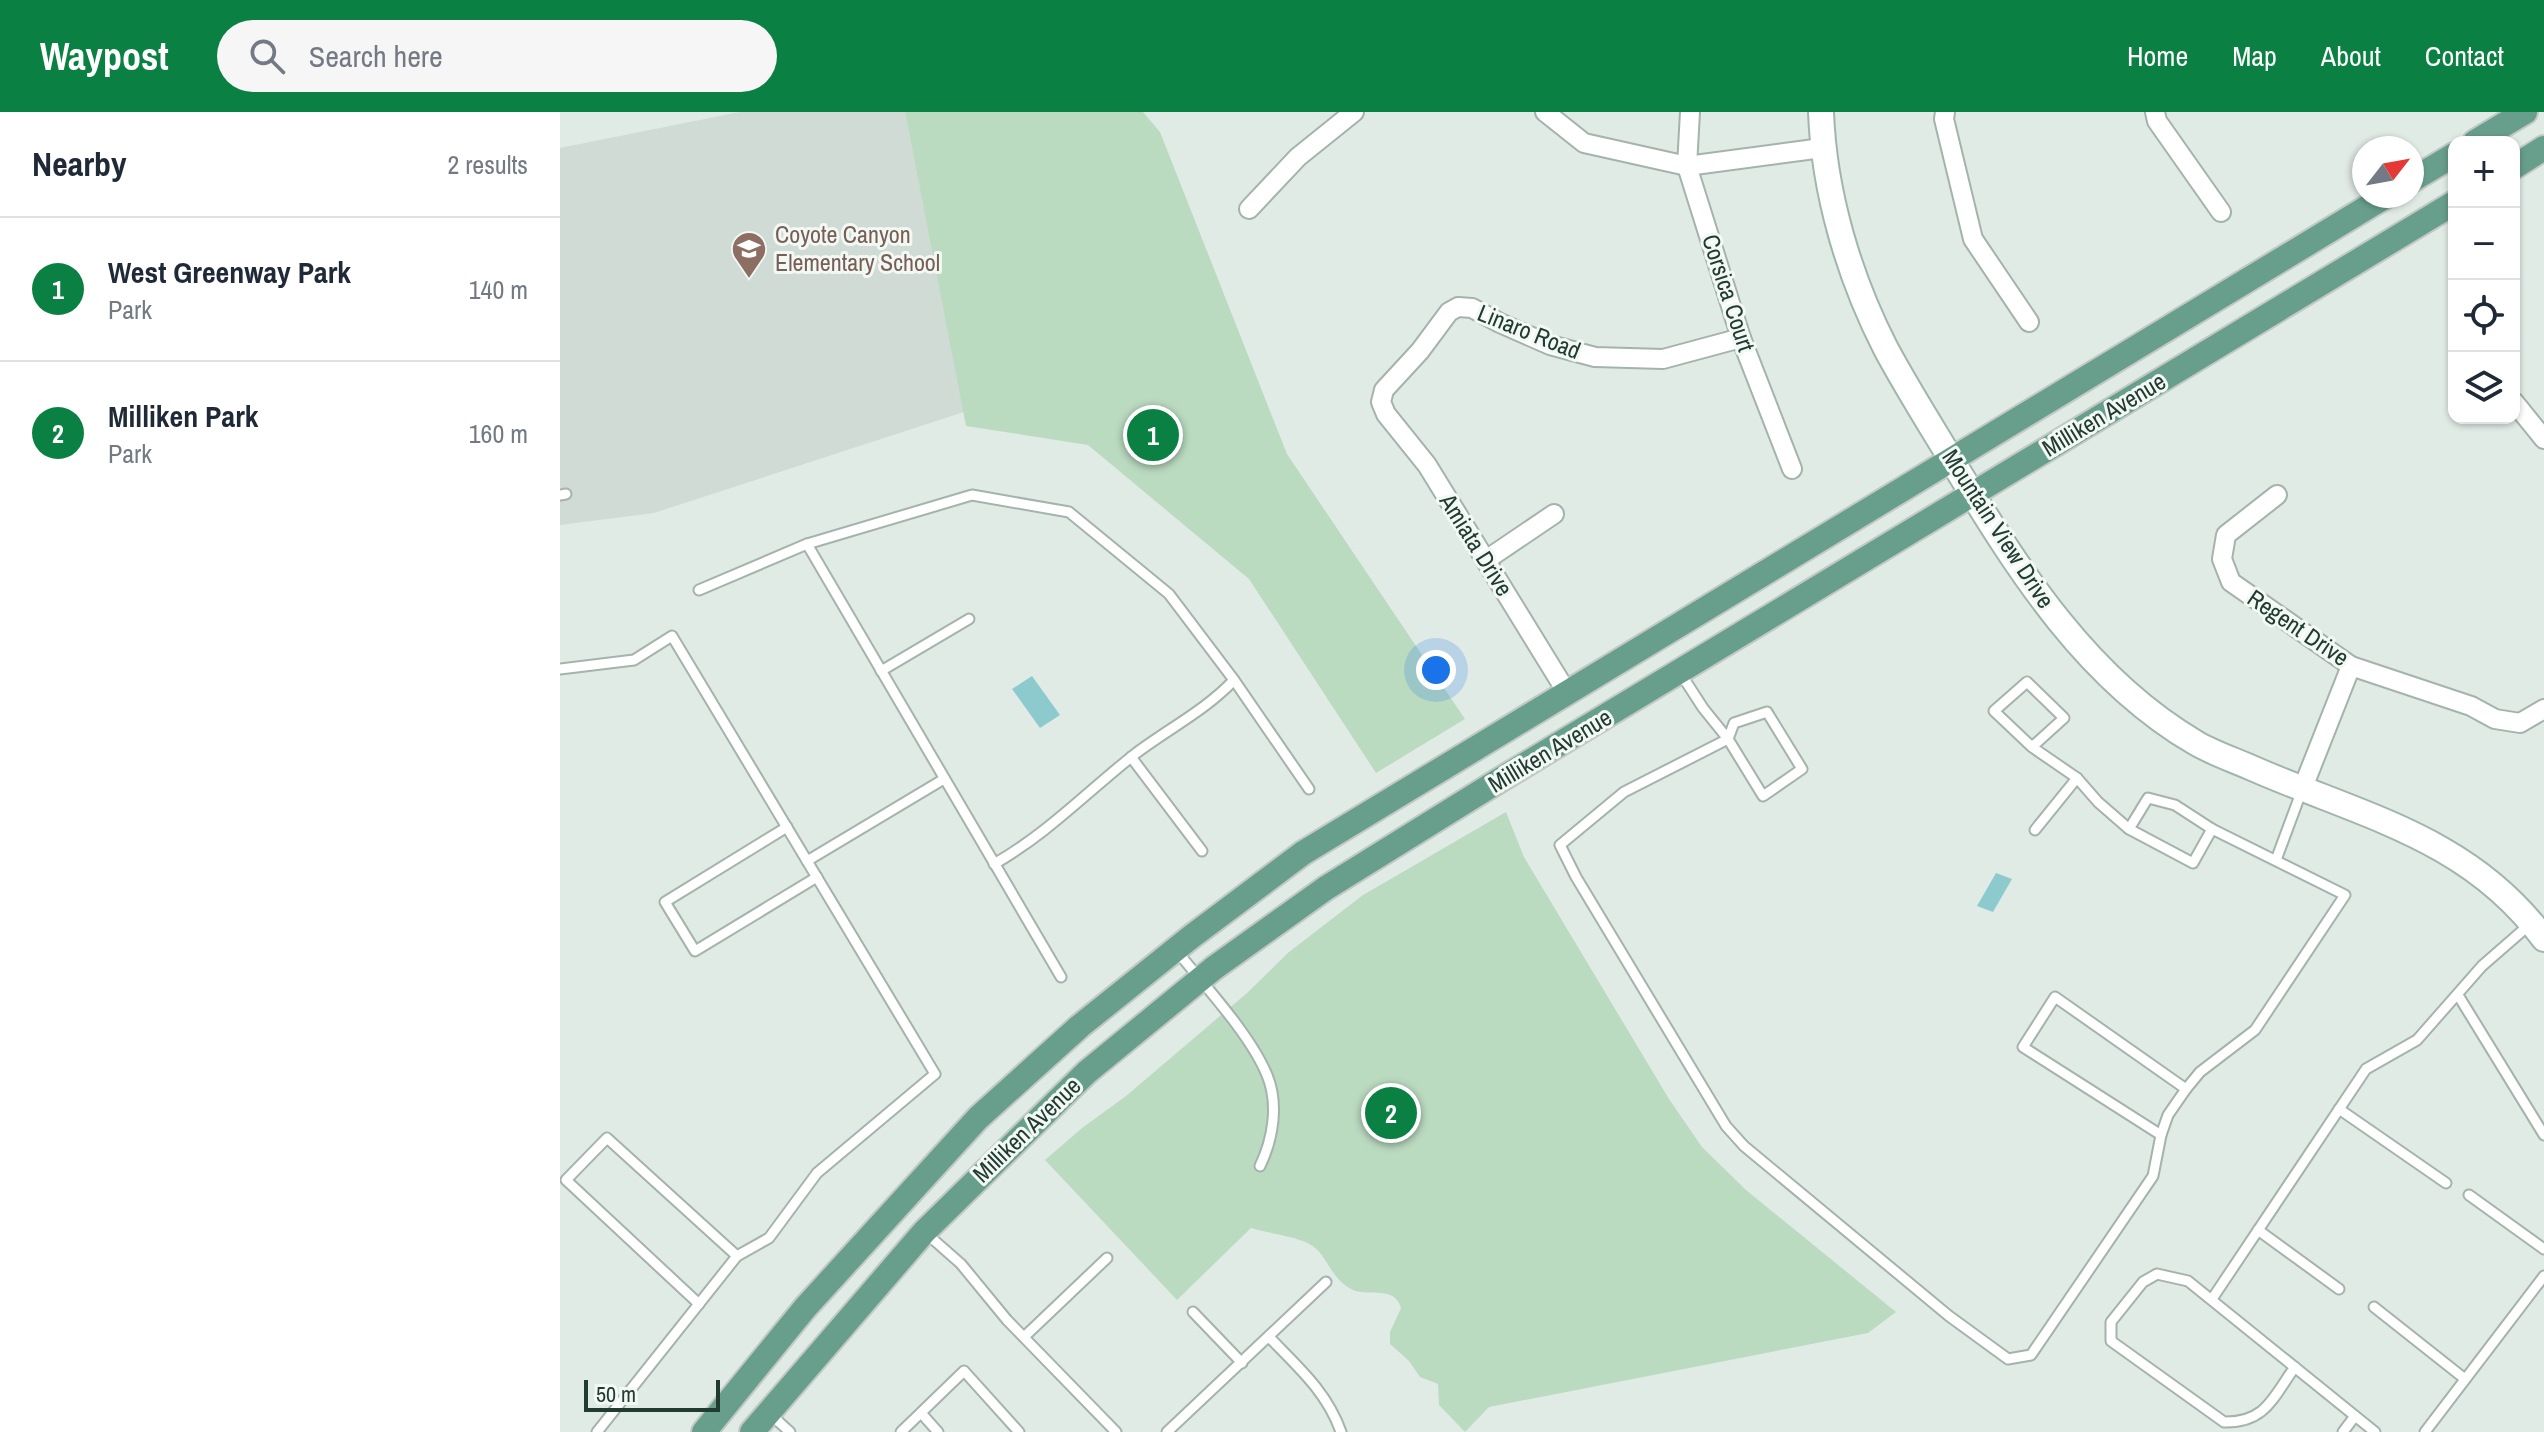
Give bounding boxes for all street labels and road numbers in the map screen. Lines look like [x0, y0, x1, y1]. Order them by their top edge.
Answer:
street label: Corsica Court [1695, 230, 1763, 356]
street label: Linaro Road [1473, 296, 1586, 366]
street label: Milliken Avenue [2036, 365, 2171, 464]
street label: Mountain View Drive [1935, 443, 2062, 614]
street label: Amiata Drive [1432, 486, 1521, 602]
street label: Regent Drive [2242, 581, 2356, 673]
street label: Milliken Avenue [1482, 701, 1617, 800]
street label: Milliken Avenue [965, 1070, 1087, 1189]

